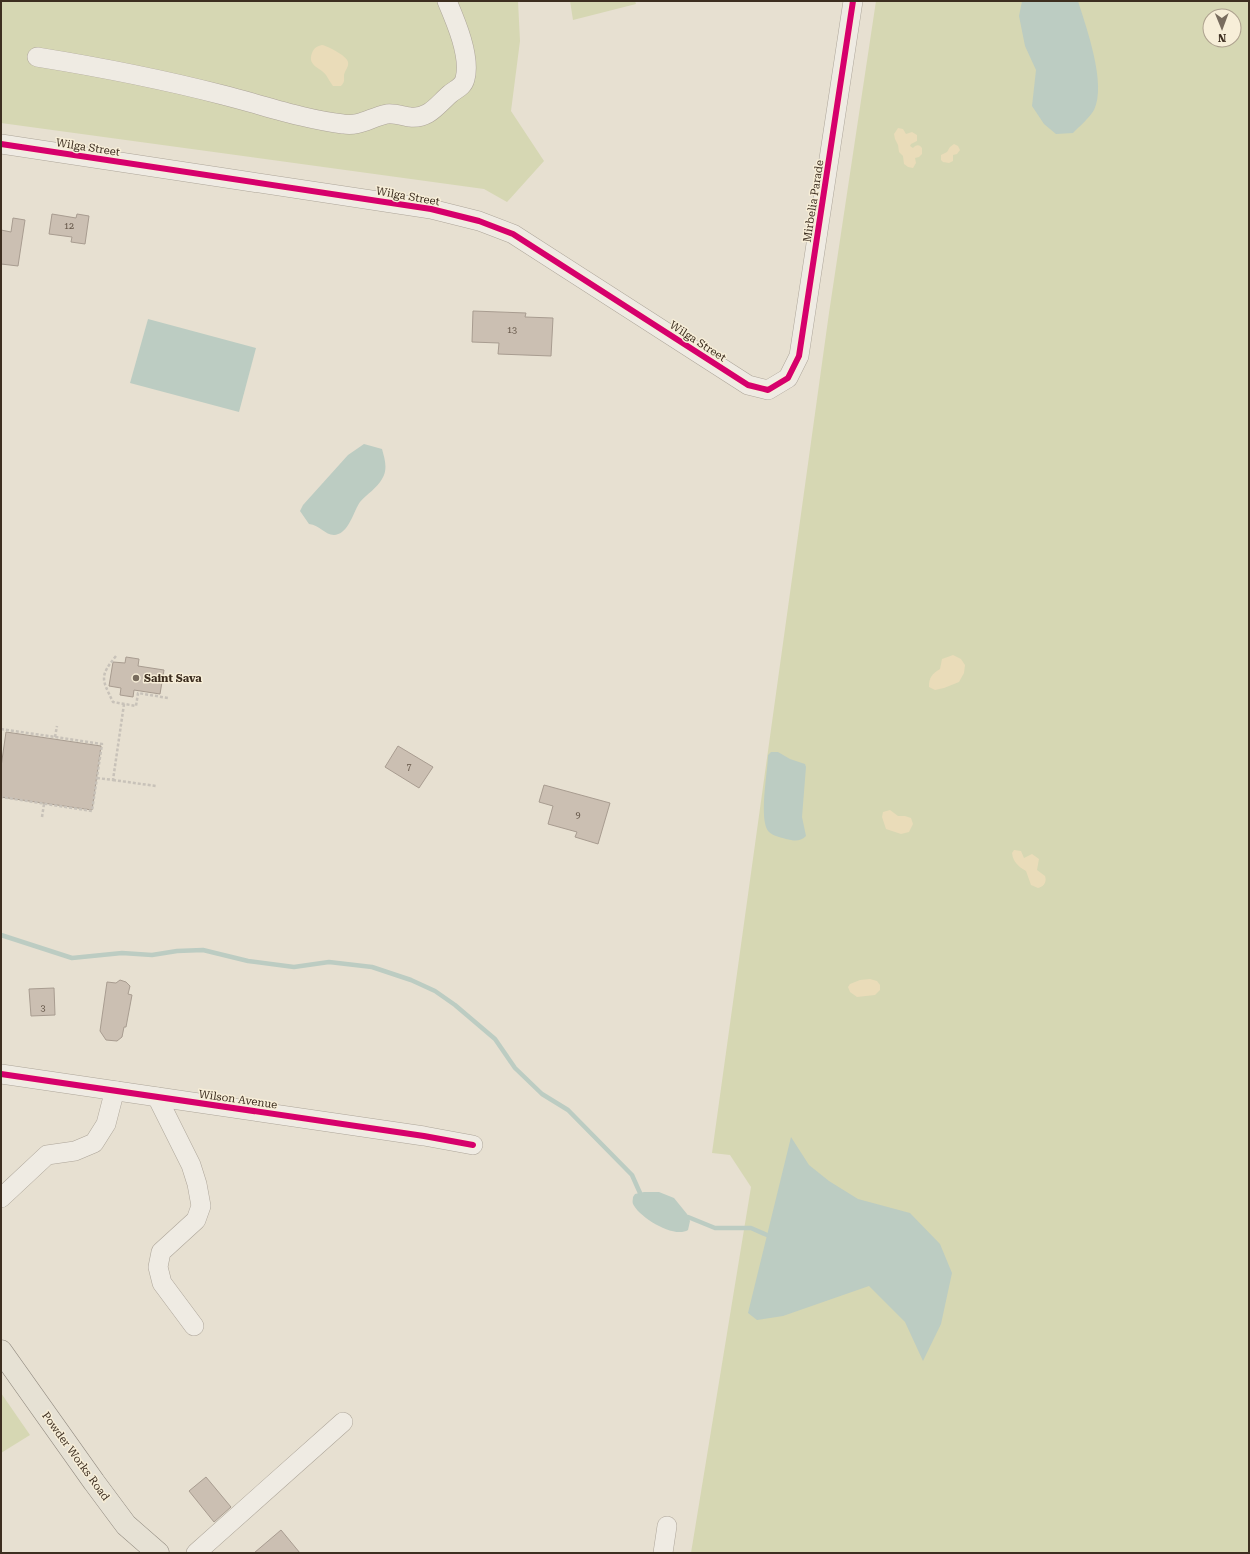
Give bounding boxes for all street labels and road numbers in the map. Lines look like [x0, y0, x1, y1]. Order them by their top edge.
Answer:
street label: Wilga Street [55, 136, 121, 159]
street label: Mirbelia Parade [801, 159, 826, 243]
street label: Wilga Street [375, 184, 441, 208]
street label: Wilga Street [667, 318, 728, 364]
street label: Wilson Avenue [198, 1088, 278, 1111]
street label: Powder Works Road [39, 1409, 112, 1503]

